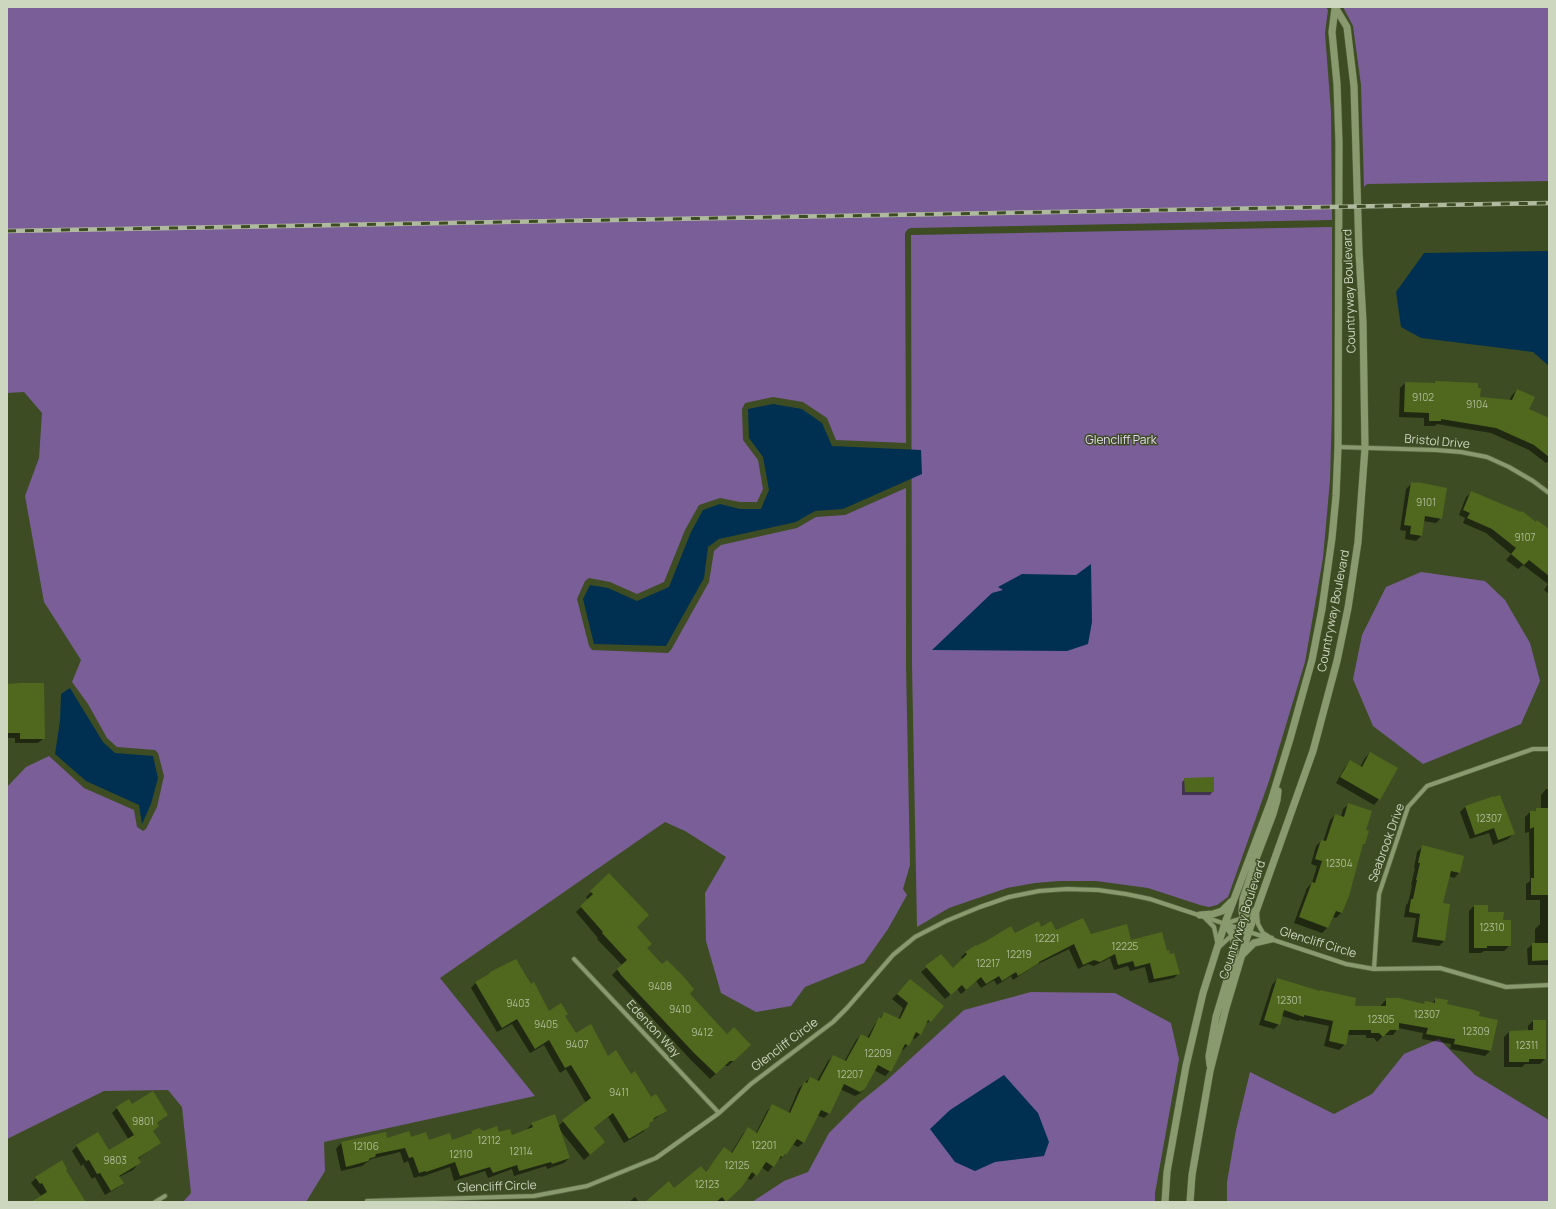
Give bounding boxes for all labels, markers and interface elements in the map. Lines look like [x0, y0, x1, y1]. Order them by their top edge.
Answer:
street label: Countryway Boulevard [1341, 229, 1359, 353]
house number: 9102 [1412, 392, 1434, 404]
house number: 9104 [1466, 399, 1488, 411]
street label: Bristol Drive [1404, 432, 1470, 452]
park label: Glencliff Park [1085, 434, 1157, 448]
house number: 9101 [1416, 497, 1436, 509]
house number: 9107 [1514, 532, 1536, 544]
street label: Countryway Boulevard [1315, 549, 1353, 673]
street label: Seabrook Drive [1366, 802, 1408, 884]
house number: 12307 [1476, 813, 1502, 825]
house number: 12304 [1325, 858, 1353, 870]
street label: Countryway Boulevard [1217, 859, 1269, 981]
house number: 12310 [1479, 922, 1505, 934]
street label: Glencliff Circle [1278, 924, 1358, 962]
house number: 12221 [1035, 933, 1059, 945]
house number: 12225 [1112, 941, 1138, 953]
house number: 12219 [1006, 949, 1032, 961]
house number: 12217 [976, 958, 1000, 970]
house number: 9408 [648, 981, 672, 993]
house number: 12301 [1276, 995, 1302, 1007]
house number: 9403 [506, 998, 530, 1010]
street label: Edenton Way [623, 998, 683, 1060]
house number: 9410 [669, 1004, 691, 1016]
house number: 12307 [1414, 1009, 1440, 1021]
house number: 12305 [1367, 1014, 1395, 1026]
street label: Glencliff Circle [749, 1015, 821, 1075]
house number: 9405 [534, 1019, 558, 1031]
house number: 12309 [1462, 1026, 1490, 1038]
house number: 9412 [691, 1027, 713, 1039]
house number: 9407 [565, 1039, 589, 1051]
house number: 12311 [1516, 1040, 1538, 1052]
house number: 12209 [864, 1048, 892, 1060]
house number: 12207 [837, 1069, 863, 1081]
house number: 9411 [609, 1087, 629, 1099]
house number: 9801 [132, 1116, 154, 1128]
house number: 12112 [477, 1135, 501, 1147]
house number: 12201 [751, 1140, 777, 1152]
house number: 12106 [353, 1141, 379, 1153]
house number: 12114 [509, 1146, 533, 1158]
house number: 12110 [449, 1149, 473, 1161]
house number: 9803 [103, 1155, 127, 1167]
house number: 12125 [725, 1160, 749, 1172]
street label: Glencliff Circle [457, 1178, 537, 1196]
house number: 12123 [695, 1179, 719, 1191]

